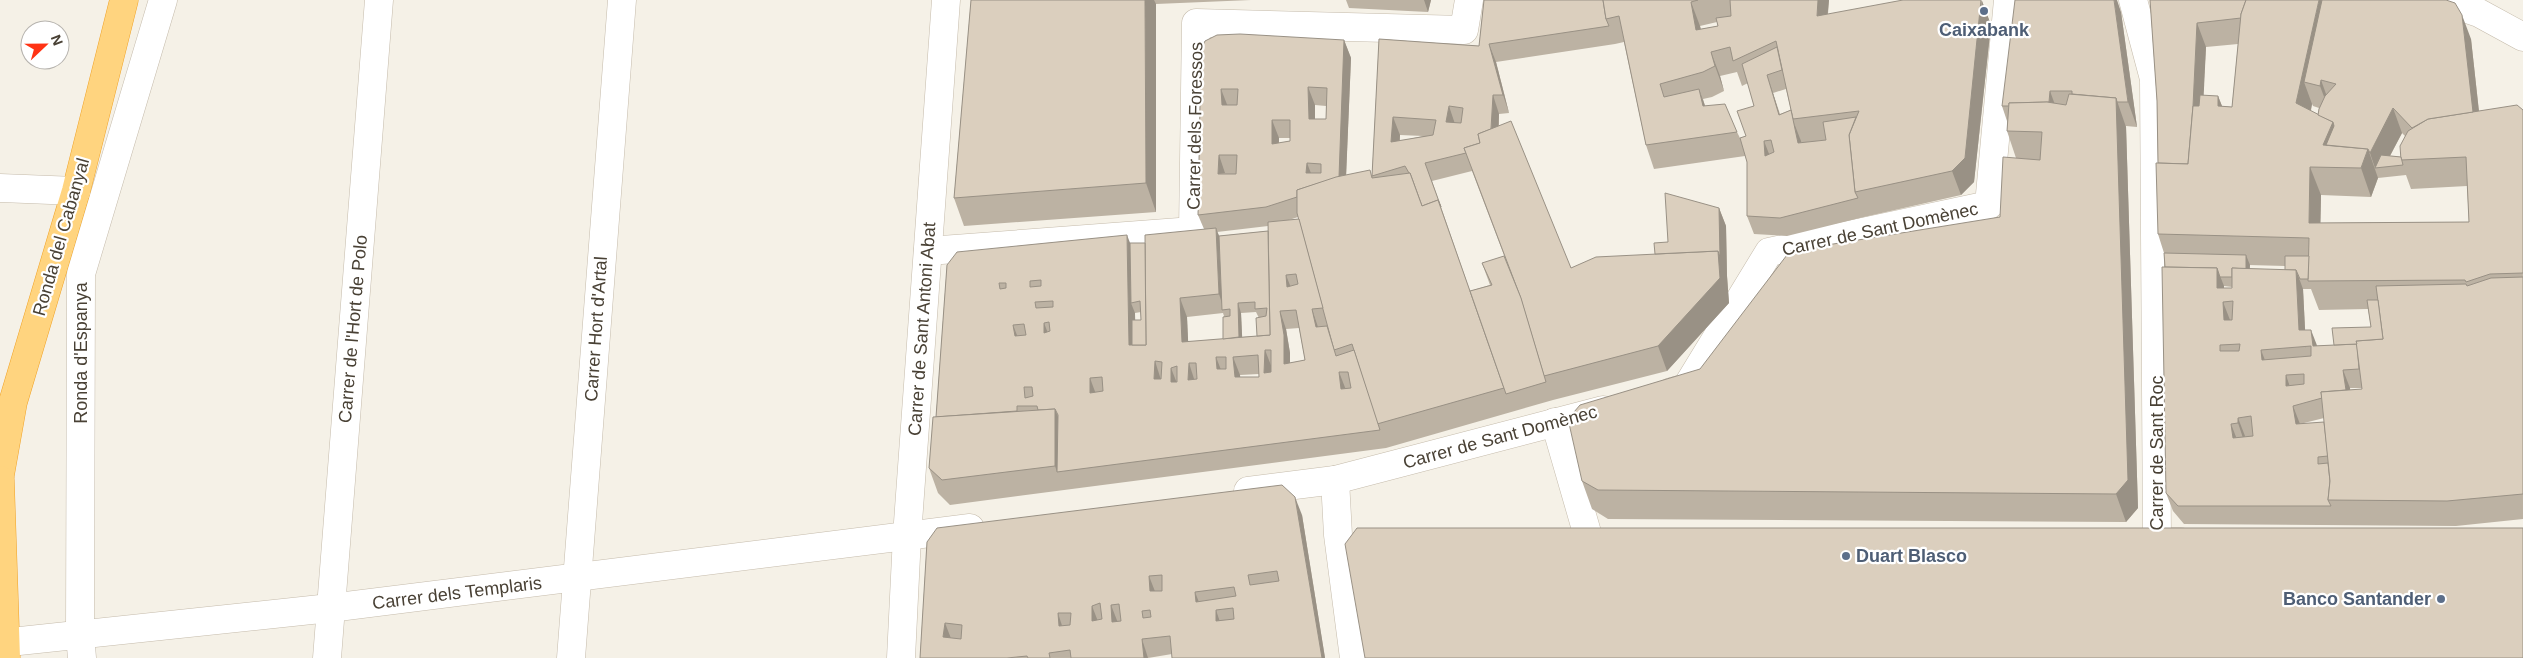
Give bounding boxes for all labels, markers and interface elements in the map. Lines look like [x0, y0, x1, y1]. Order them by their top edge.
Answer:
marker: Caixabank [1978, 5, 1990, 17]
north arrow [20, 20, 70, 70]
place label: Caixabank [1939, 20, 2030, 40]
text: N [48, 32, 66, 48]
street label: Carrer dels Foressos [1184, 42, 1206, 210]
street label: Ronda del Cabanyal [29, 156, 93, 318]
street label: Carrer de Sant Domènec [1780, 198, 1980, 260]
street label: Carrer de Sant Antoni Abat [905, 221, 939, 437]
street label: Carrer de l'Hort de Polo [335, 234, 371, 424]
street label: Carrer Hort d'Artal [581, 256, 611, 402]
street label: Ronda d'Espanya [71, 281, 91, 424]
street label: Carrer de Sant Roc [2147, 375, 2167, 531]
street label: Carrer de Sant Domènec [1401, 401, 1599, 473]
place label: Duart Blasco [1856, 546, 1967, 566]
marker: Duart Blasco [1840, 550, 1852, 562]
street label: Carrer dels Templaris [371, 573, 543, 613]
place label: Banco Santander [2283, 589, 2431, 609]
marker: Banco Santander [2435, 593, 2447, 605]

